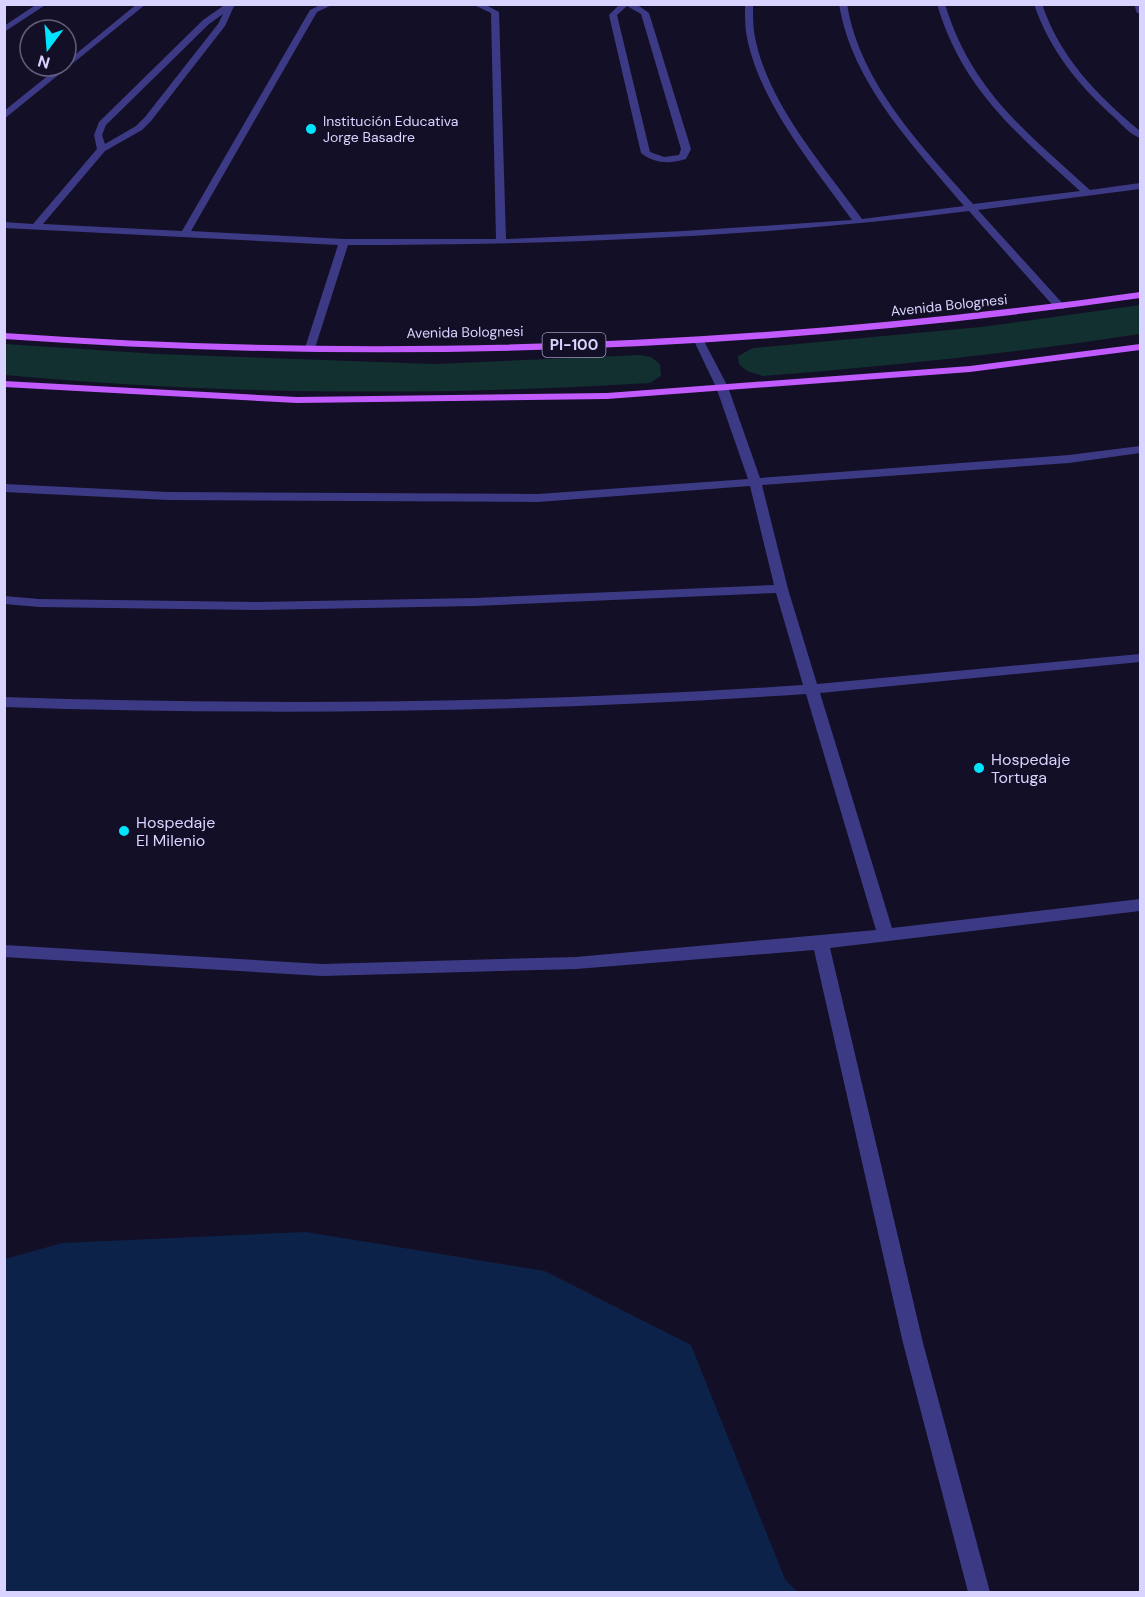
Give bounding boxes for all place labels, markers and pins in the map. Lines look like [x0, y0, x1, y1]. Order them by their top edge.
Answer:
place label: Institución Educativa Jorge Basadre [323, 112, 458, 146]
marker: Institución Educativa Jorge Basadre [304, 122, 318, 136]
place label: Hospedaje Tortuga [991, 749, 1070, 788]
marker: Hospedaje Tortuga [972, 761, 986, 775]
place label: Hospedaje El Milenio [136, 812, 215, 851]
marker: Hospedaje El Milenio [117, 824, 131, 838]

